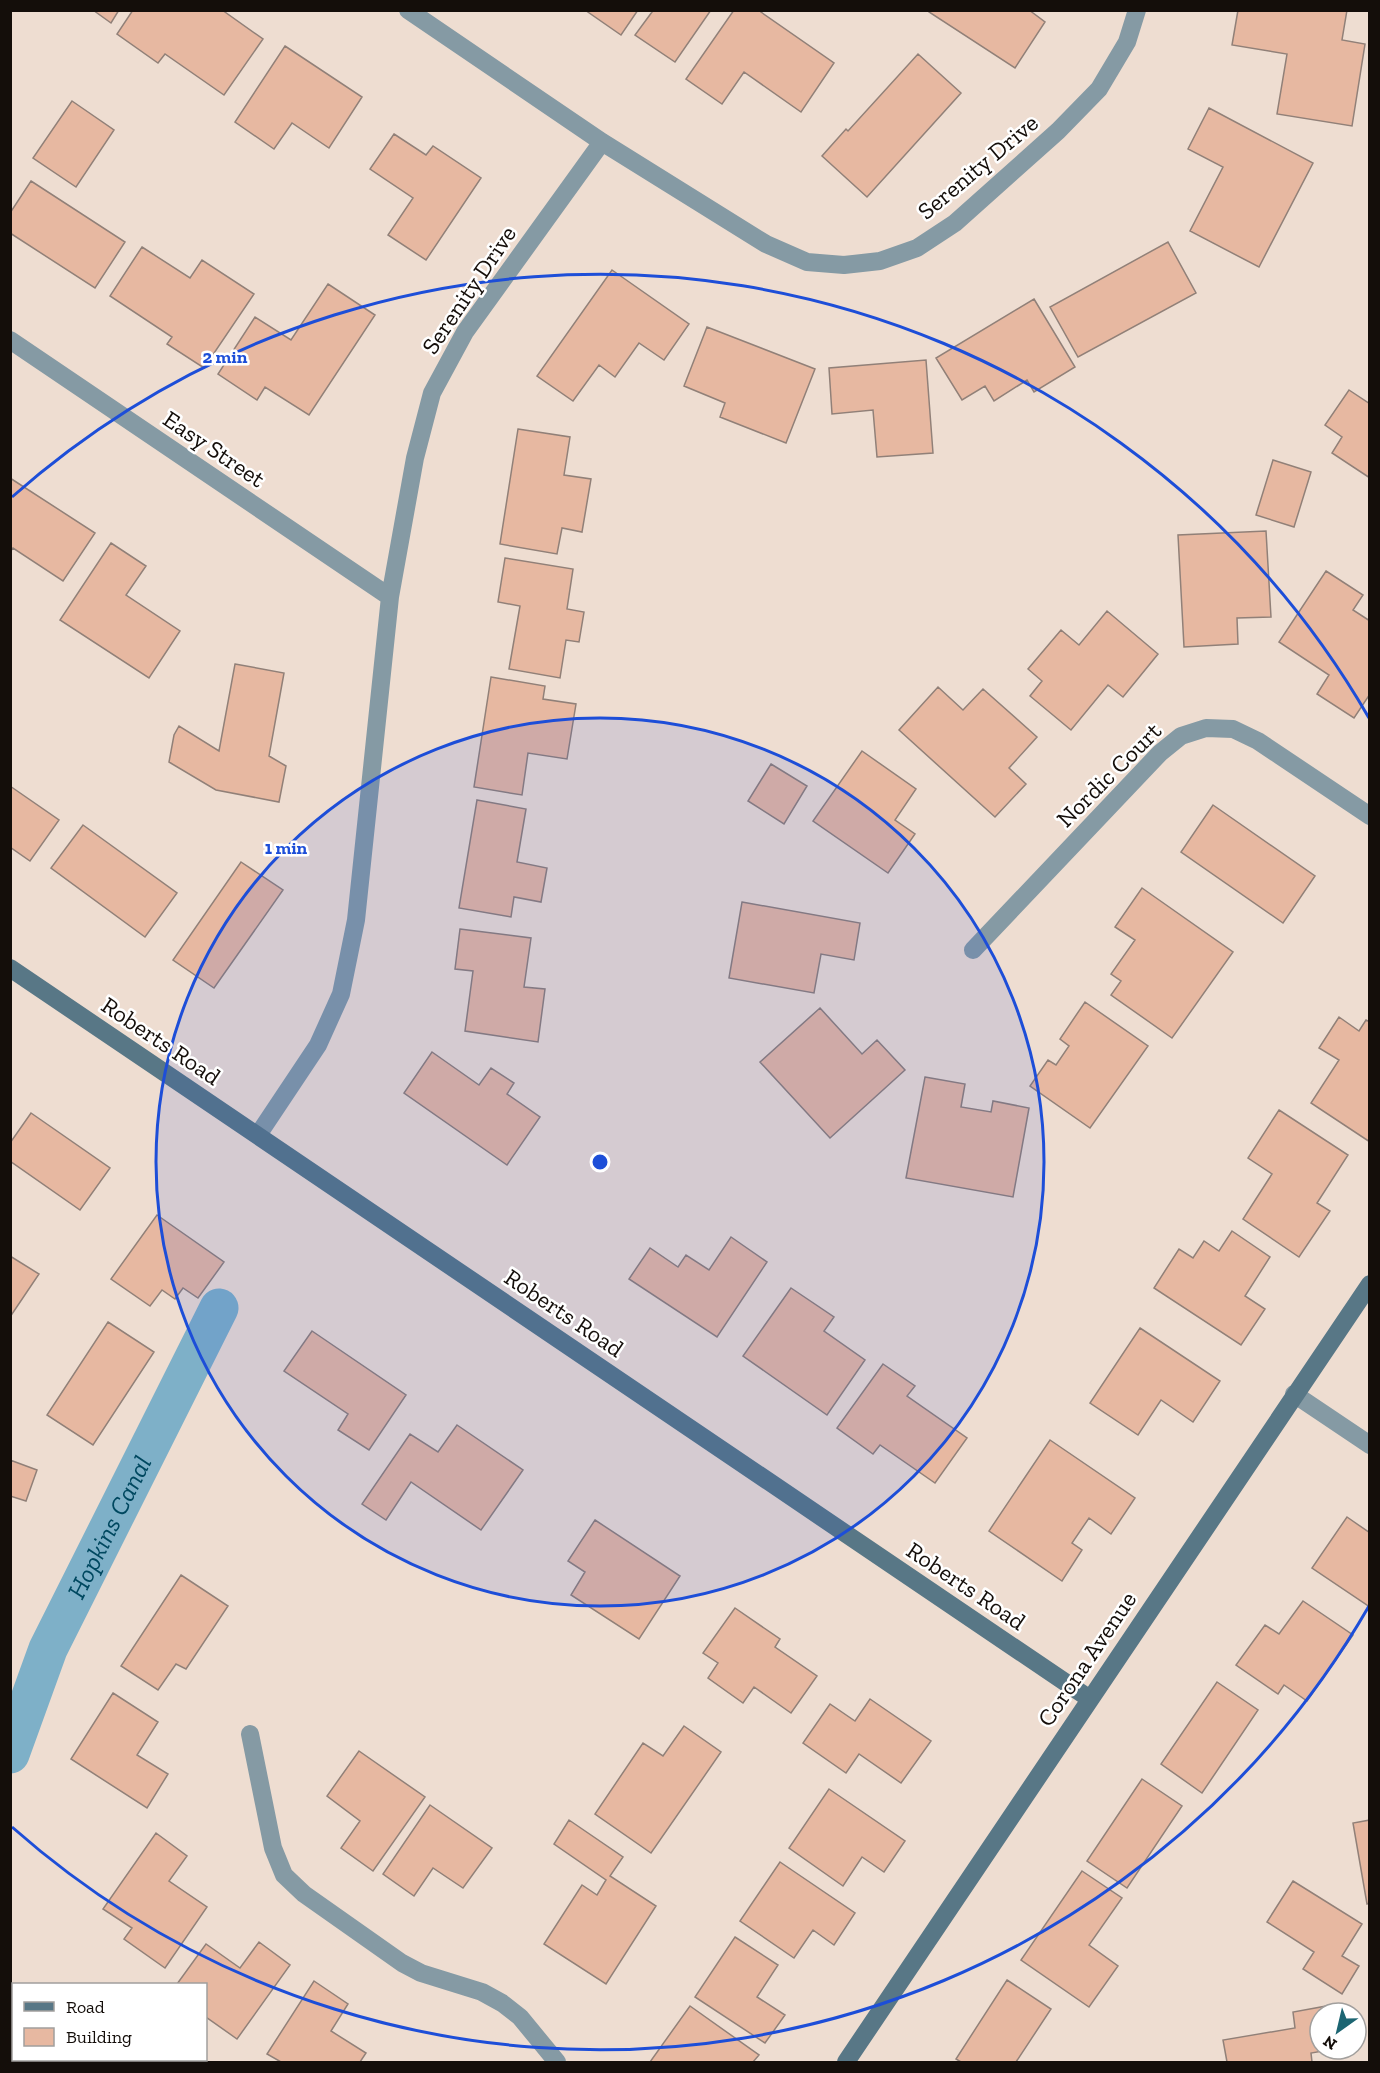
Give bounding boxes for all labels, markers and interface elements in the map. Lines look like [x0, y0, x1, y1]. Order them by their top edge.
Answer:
street label: Serenity Drive [911, 108, 1044, 225]
street label: Serenity Drive [415, 220, 522, 359]
text: 2 min [203, 346, 248, 368]
street label: Easy Street [158, 404, 271, 493]
street label: Nordic Court [1050, 716, 1167, 833]
text: 1 min [265, 837, 308, 859]
street label: Roberts Road [96, 990, 226, 1091]
centre of rings [590, 1152, 610, 1172]
street label: Roberts Road [499, 1262, 629, 1363]
water label: Hopkins Canal [60, 1450, 158, 1604]
street label: Roberts Road [901, 1535, 1031, 1636]
street label: Corona Avenue [1031, 1586, 1142, 1732]
legend [12, 1983, 207, 2061]
text: Road [66, 1996, 105, 2018]
north arrow [1308, 2001, 1368, 2061]
text: Building [66, 2026, 132, 2048]
text: N [1320, 2032, 1340, 2054]

